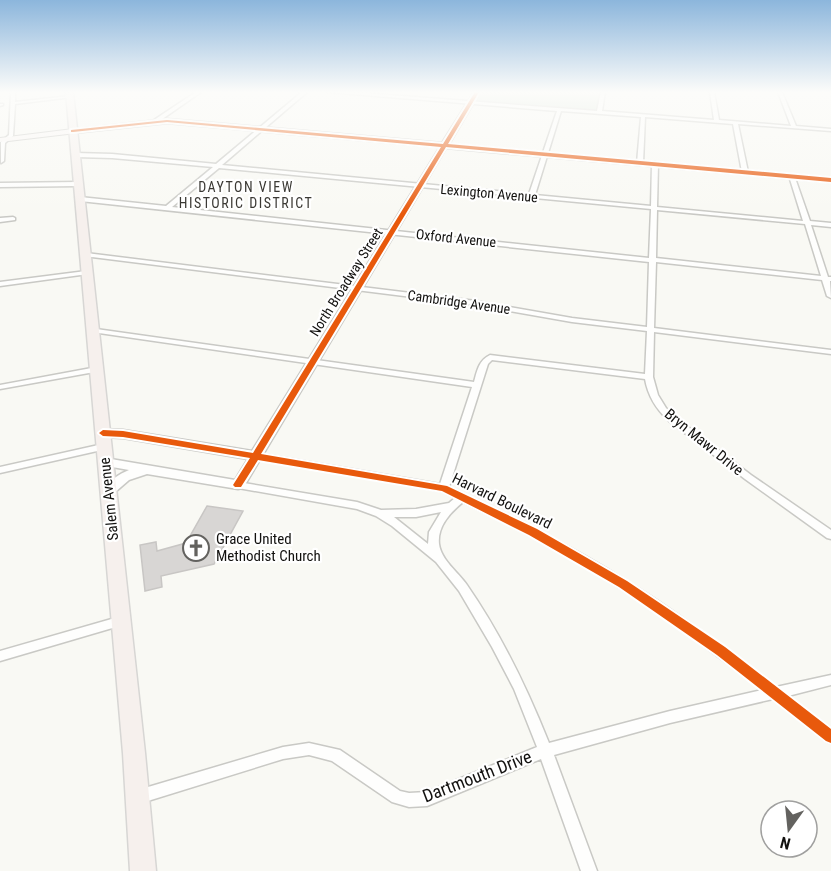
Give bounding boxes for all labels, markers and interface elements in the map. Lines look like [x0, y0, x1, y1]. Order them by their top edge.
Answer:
district label: DAYTON VIEW HISTORIC DISTRICT [179, 179, 313, 211]
street label: Lexington Avenue [440, 181, 539, 205]
street label: North Broadway Street [306, 225, 386, 339]
street label: Oxford Avenue [415, 226, 497, 250]
street label: Cambridge Avenue [407, 287, 512, 317]
street label: Bryn Mawr Drive [661, 405, 747, 479]
street label: Salem Avenue [96, 457, 122, 541]
street label: Harvard Boulevard [449, 469, 555, 533]
place label: Grace United Methodist Church [216, 530, 321, 565]
church icon: Grace United Methodist Church [181, 533, 211, 563]
street label: Dartmouth Drive [419, 746, 535, 806]
north arrow [759, 799, 819, 859]
text: N [778, 833, 792, 853]

